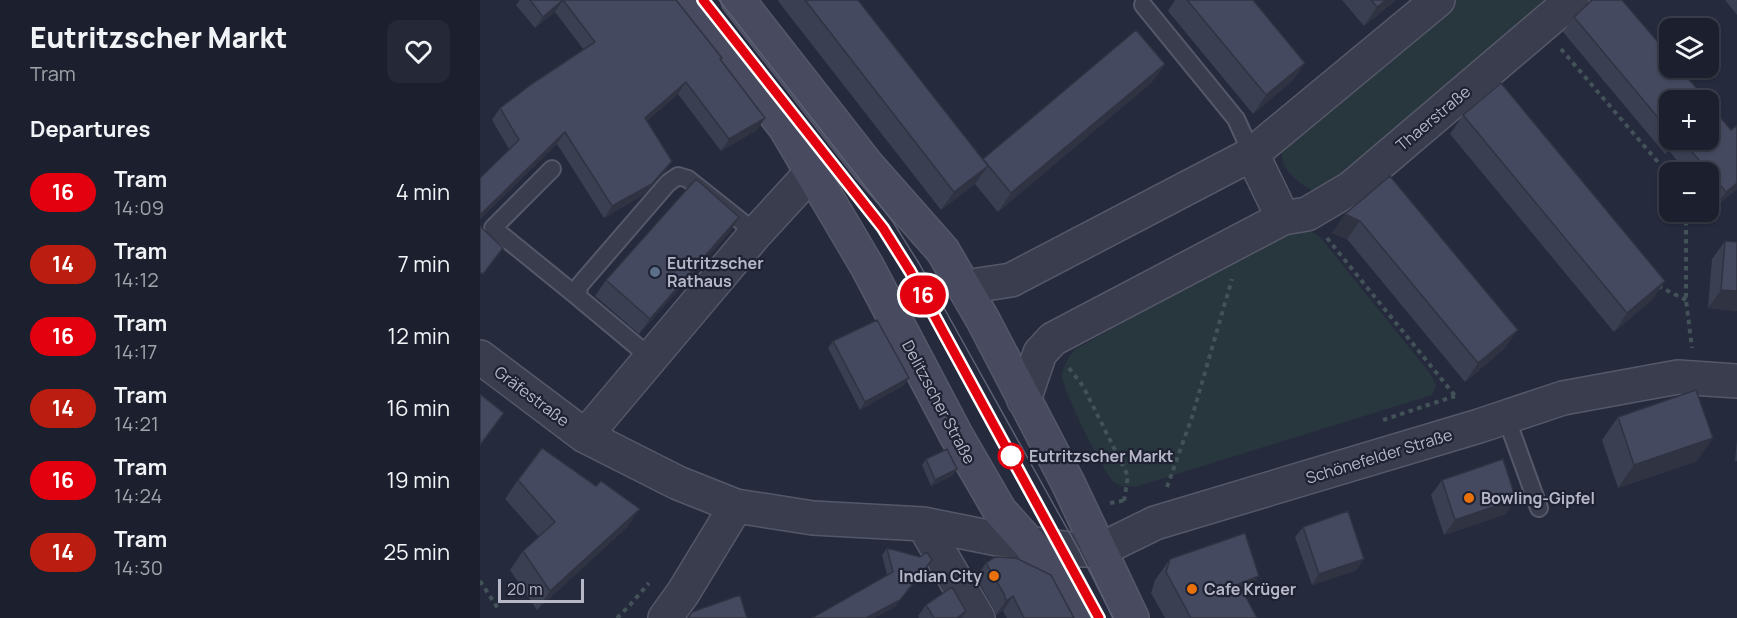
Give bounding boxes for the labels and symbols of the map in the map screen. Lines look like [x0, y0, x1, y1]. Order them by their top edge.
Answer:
street label: Thaerstraße [1391, 80, 1475, 156]
place label: Eutritzscher Rathaus [667, 252, 764, 292]
marker: Eutritzscher Rathaus [648, 265, 662, 279]
line badge: 16 [896, 276, 950, 314]
street label: Delitzscher Straße [897, 336, 981, 468]
street label: Gräfestraße [490, 361, 574, 431]
street label: Schönefelder Straße [1303, 423, 1455, 489]
marker: Eutritzscher Markt [998, 443, 1024, 469]
place label: Eutritzscher Markt [1029, 445, 1174, 467]
place label: Bowling-Gipfel [1481, 487, 1595, 509]
marker: Bowling-Gipfel [1462, 491, 1476, 505]
place label: Indian City [899, 565, 982, 587]
marker: Indian City [987, 569, 1001, 583]
scale bar [498, 576, 584, 604]
place label: Cafe Krüger [1204, 578, 1296, 600]
marker: Cafe Krüger [1185, 582, 1199, 596]

